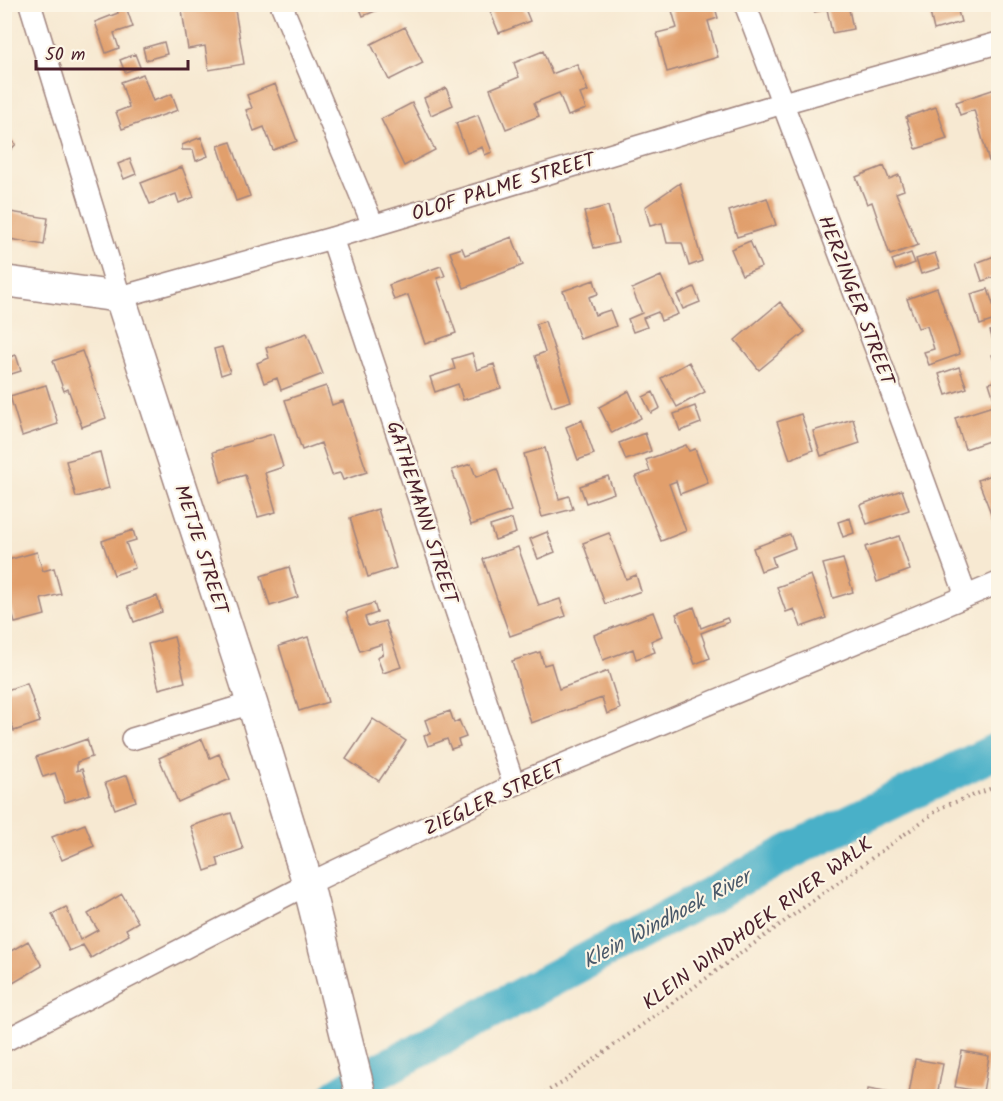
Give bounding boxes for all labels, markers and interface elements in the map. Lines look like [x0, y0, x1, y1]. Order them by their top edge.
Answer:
scale bar [36, 33, 188, 71]
text: 50 m [45, 41, 85, 70]
street label: OLOF PALME STREET [408, 144, 602, 231]
street label: HERZINGER STREET [808, 211, 903, 392]
street label: GATHEMANN STREET [376, 417, 466, 610]
street label: METJE STREET [164, 481, 237, 621]
street label: ZIEGLER STREET [419, 751, 573, 845]
street label: KLEIN WINDHOEK RIVER WALK [636, 830, 880, 1019]
water label: Klein Windhoek River [577, 860, 760, 978]

